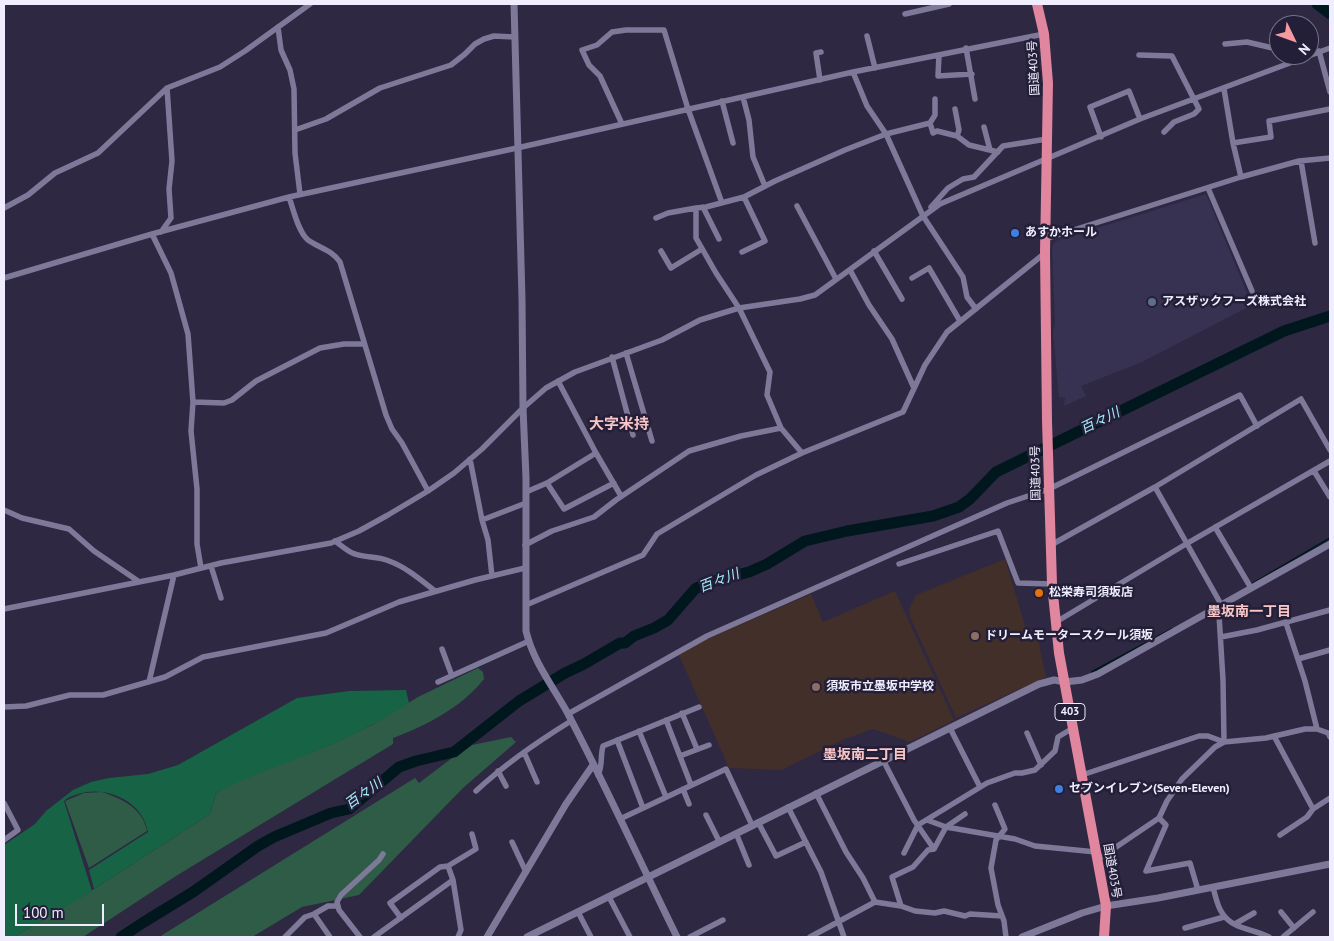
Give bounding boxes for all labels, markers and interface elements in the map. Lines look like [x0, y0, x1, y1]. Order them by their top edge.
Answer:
north arrow [1269, 15, 1319, 65]
street label: 国道403号 [1025, 40, 1043, 96]
text: N [1295, 40, 1314, 59]
place label: あすかホール [1025, 226, 1097, 240]
marker: あすかホール [1009, 227, 1021, 239]
place label: アスザックフーズ株式会社 [1162, 295, 1306, 309]
marker: アスザックフーズ株式会社 [1146, 296, 1158, 308]
water label: 百々川 [1077, 404, 1123, 438]
district label: 大字米持 [589, 416, 649, 434]
street label: 国道403号 [1028, 445, 1044, 501]
water label: 百々川 [696, 566, 742, 596]
place label: 松栄寿司須坂店 [1049, 586, 1133, 600]
marker: 松栄寿司須坂店 [1033, 587, 1045, 599]
district label: 墨坂南一丁目 [1207, 604, 1291, 620]
place label: ドリームモータースクール須坂 [985, 629, 1153, 643]
marker: ドリームモータースクール須坂 [969, 630, 981, 642]
place label: 須坂市立墨坂中学校 [826, 680, 934, 694]
marker: 須坂市立墨坂中学校 [810, 681, 822, 693]
road number: 403 [1055, 704, 1085, 720]
district label: 墨坂南二丁目 [823, 747, 907, 763]
water label: 百々川 [342, 775, 386, 813]
place label: セブンイレブン(Seven-Eleven) [1069, 782, 1230, 796]
marker: セブンイレブン(Seven-Eleven) [1053, 783, 1065, 795]
street label: 国道403号 [1100, 842, 1124, 900]
scale bar [18, 894, 106, 926]
text: 100 m [23, 903, 64, 922]

